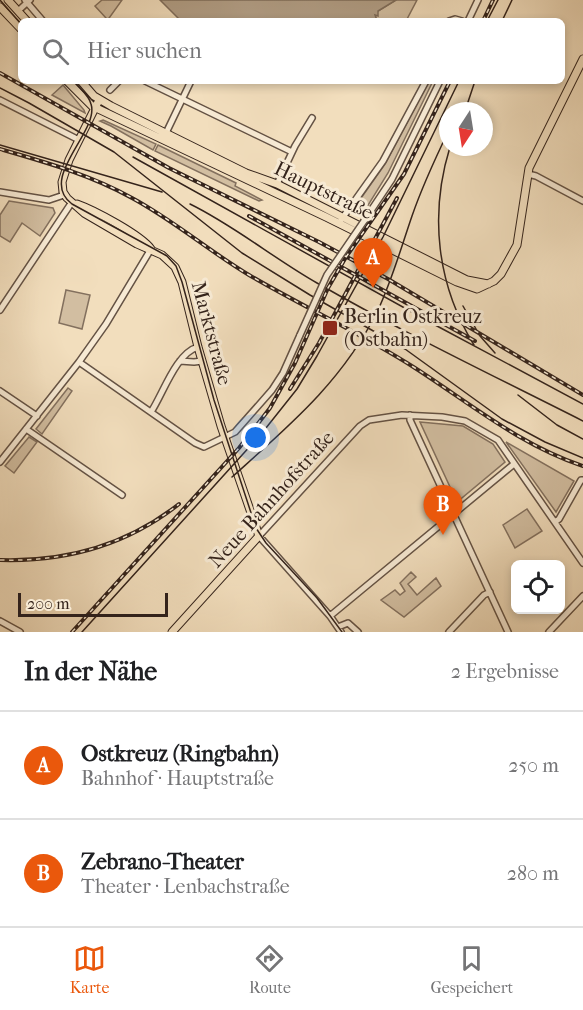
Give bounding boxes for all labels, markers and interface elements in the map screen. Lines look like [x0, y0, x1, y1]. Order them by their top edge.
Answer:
search box [18, 18, 565, 84]
icon: search [39, 35, 72, 68]
text: Hier suchen [87, 38, 202, 64]
north arrow [439, 102, 493, 156]
street label: Hauptstraße [270, 157, 377, 224]
pin: A [354, 238, 392, 288]
street label: Marktstraße [187, 279, 236, 388]
place label: Berlin Ostkreuz (Ostbahn) [344, 305, 482, 351]
marker: Berlin Ostkreuz (Ostbahn) [321, 319, 339, 337]
your location [241, 423, 270, 452]
street label: Neue Bahnhofstraße [204, 426, 339, 572]
pin: B [424, 486, 462, 535]
map controls [511, 560, 565, 614]
button: locate [511, 560, 565, 614]
scale bar [18, 590, 168, 618]
text: 200 m [27, 594, 70, 613]
text: In der Nähe [24, 656, 157, 687]
text: 2 Ergebnisse [451, 660, 559, 683]
text: Ostkreuz (Ringbahn) [81, 741, 279, 767]
text: A [37, 754, 50, 777]
text: 250 m [508, 754, 559, 777]
text: Bahnhof · Hauptstraße [81, 767, 274, 790]
text: Zebrano-Theater [81, 849, 244, 875]
text: B [37, 862, 50, 885]
text: 280 m [507, 862, 559, 885]
text: Theater · Lenbachstraße [81, 875, 290, 898]
tab: Karte [70, 942, 109, 997]
tab: Route [249, 942, 291, 997]
tab: Gespeichert [430, 942, 513, 997]

